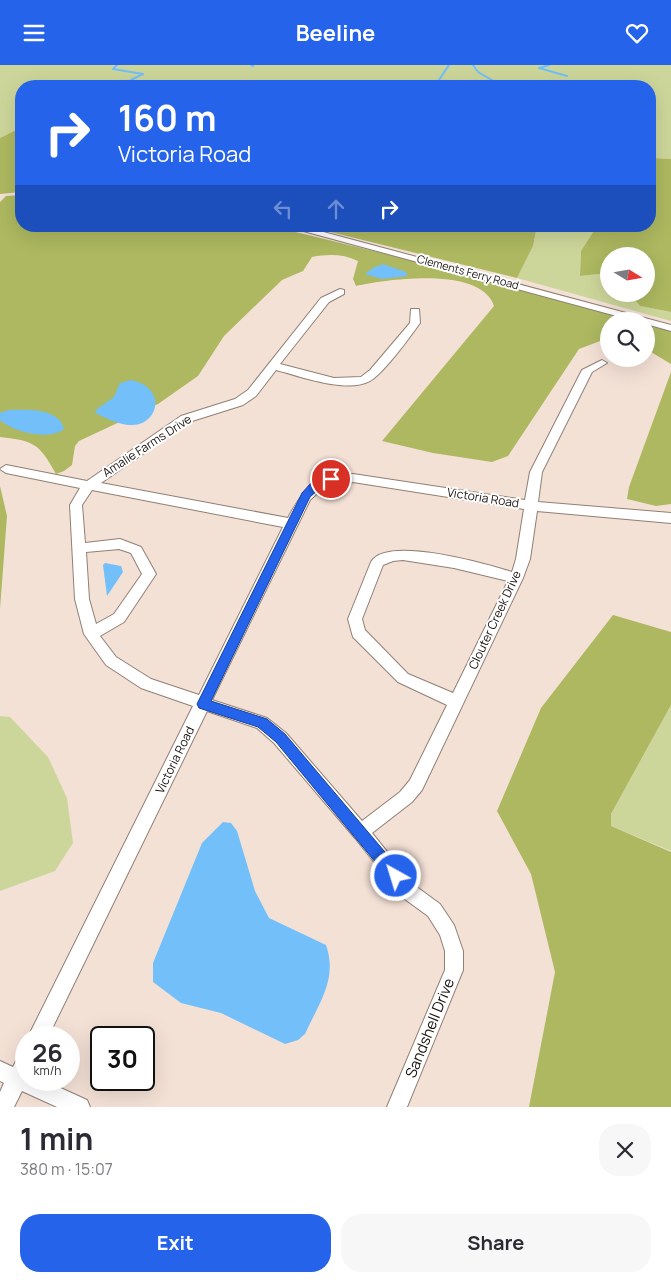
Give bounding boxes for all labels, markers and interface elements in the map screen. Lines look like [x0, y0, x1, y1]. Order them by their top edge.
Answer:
text: Beeline [296, 18, 375, 48]
icon: menu [20, 19, 48, 47]
icon: heart [623, 19, 651, 47]
text: 160 m [118, 94, 217, 142]
icon: right [35, 100, 100, 165]
text: Victoria Road [118, 139, 251, 169]
icon: left [269, 195, 297, 223]
icon: ahead [322, 195, 350, 223]
icon: right [375, 195, 403, 223]
north arrow [600, 247, 655, 303]
map controls [600, 247, 655, 367]
street label: Clements Ferry Road [416, 251, 521, 292]
button: search [600, 312, 655, 367]
street label: Amalie Farms Drive [99, 410, 195, 481]
pin [310, 458, 352, 500]
icon: arrive [317, 465, 345, 493]
street label: Victoria Road [446, 483, 520, 512]
street label: Clouter Creek Drive [464, 568, 525, 672]
street label: Victoria Road [151, 723, 198, 796]
position arrow [369, 849, 421, 901]
street label: Sandshell Drive [400, 975, 459, 1081]
speed limit sign: 30 [90, 1026, 155, 1091]
text: 26 [32, 1035, 63, 1070]
text: km/h [34, 1062, 61, 1079]
text: 1 min [20, 1118, 93, 1159]
button: close [599, 1124, 651, 1176]
text: 380 m · 15:07 [20, 1158, 113, 1180]
button: Exit [20, 1214, 331, 1272]
button: Share [341, 1214, 651, 1272]

